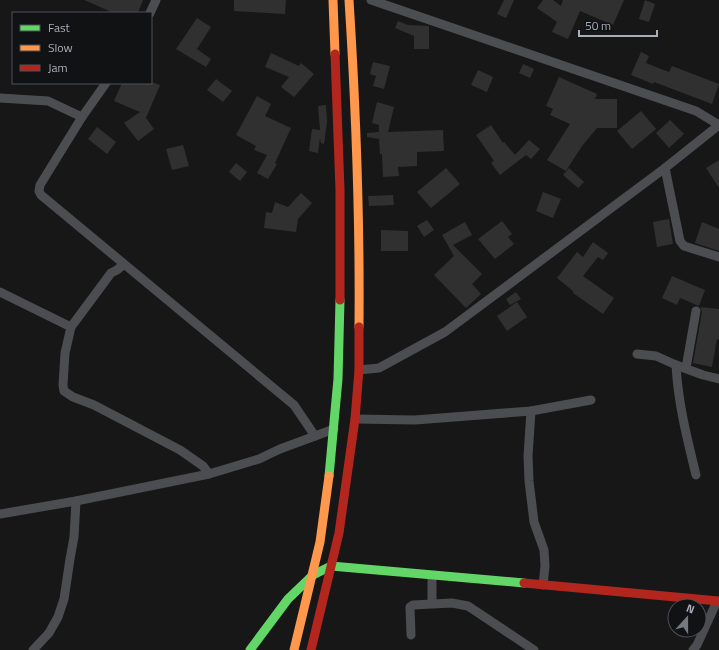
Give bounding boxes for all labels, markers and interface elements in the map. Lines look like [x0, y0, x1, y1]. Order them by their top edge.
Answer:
legend [12, 12, 152, 84]
scale bar [579, 12, 657, 38]
text: 50 m [585, 16, 611, 35]
text: Fast [48, 18, 71, 37]
text: Slow [48, 38, 73, 57]
text: Jam [48, 58, 68, 77]
north arrow [667, 598, 707, 638]
text: N [684, 600, 697, 617]

